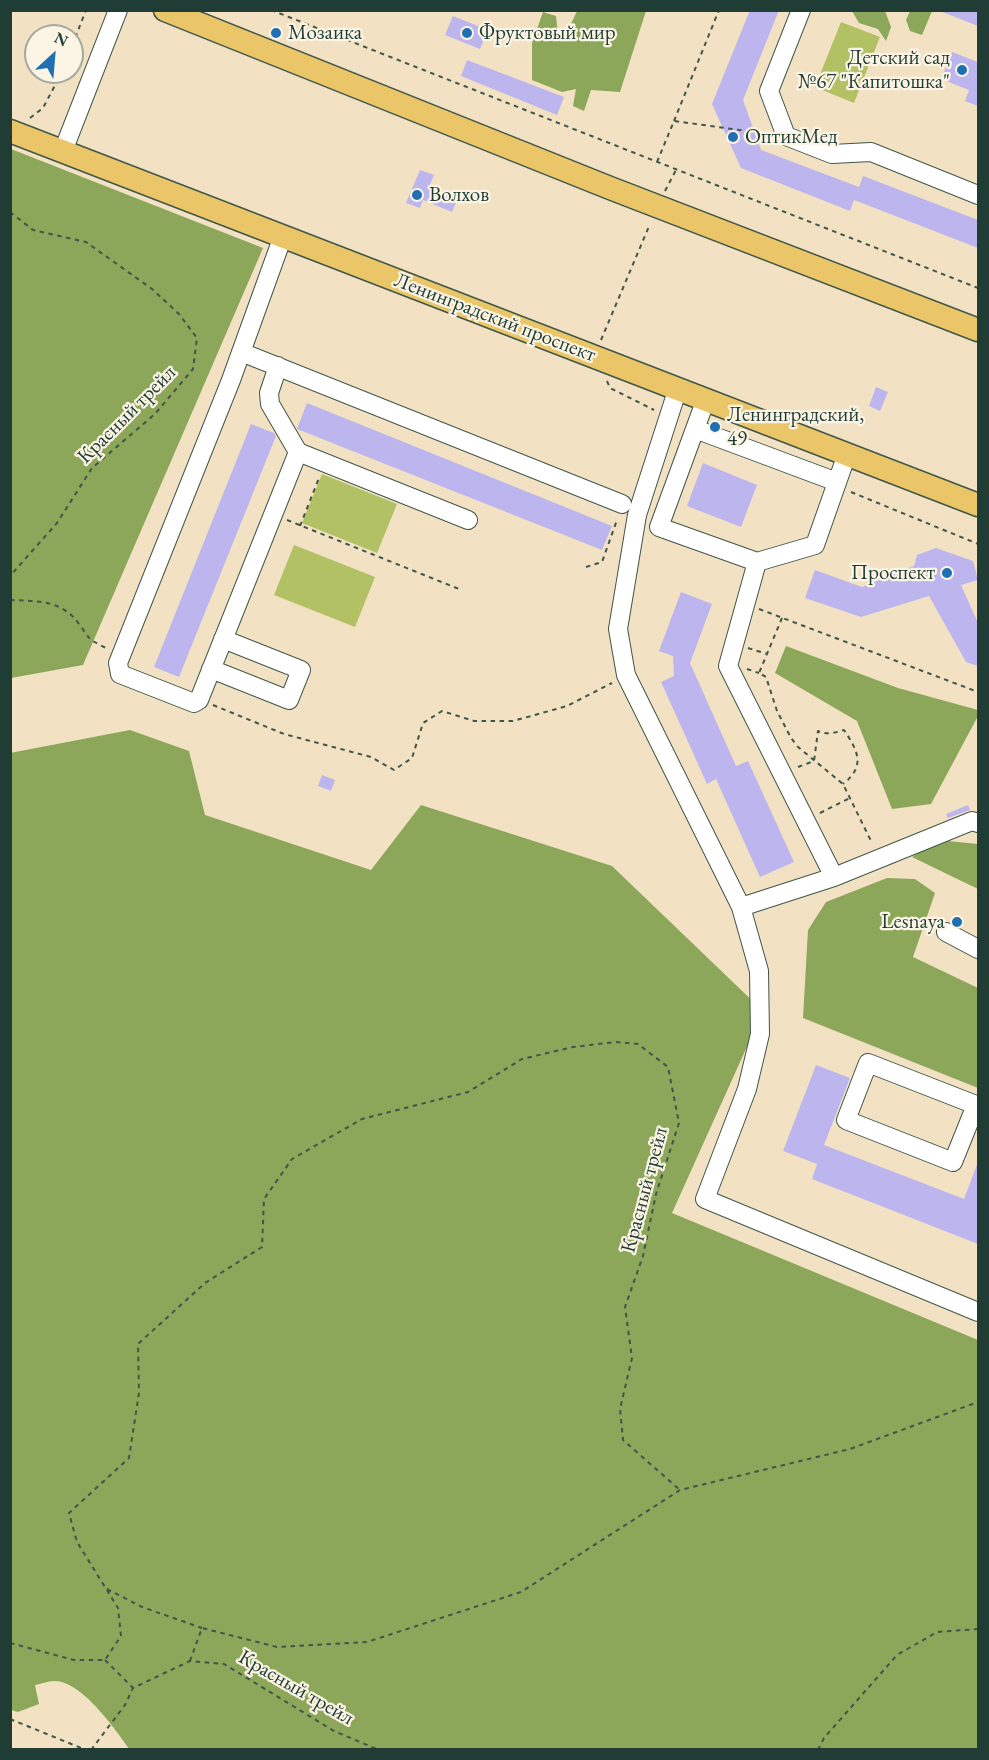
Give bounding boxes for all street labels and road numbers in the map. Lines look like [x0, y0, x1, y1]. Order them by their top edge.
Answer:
street label: Ленинградский проспект [391, 268, 599, 368]
street label: Красный трейл [73, 361, 181, 469]
street label: Красный трейл [616, 1124, 674, 1256]
street label: Красный трейл [234, 1645, 358, 1731]

